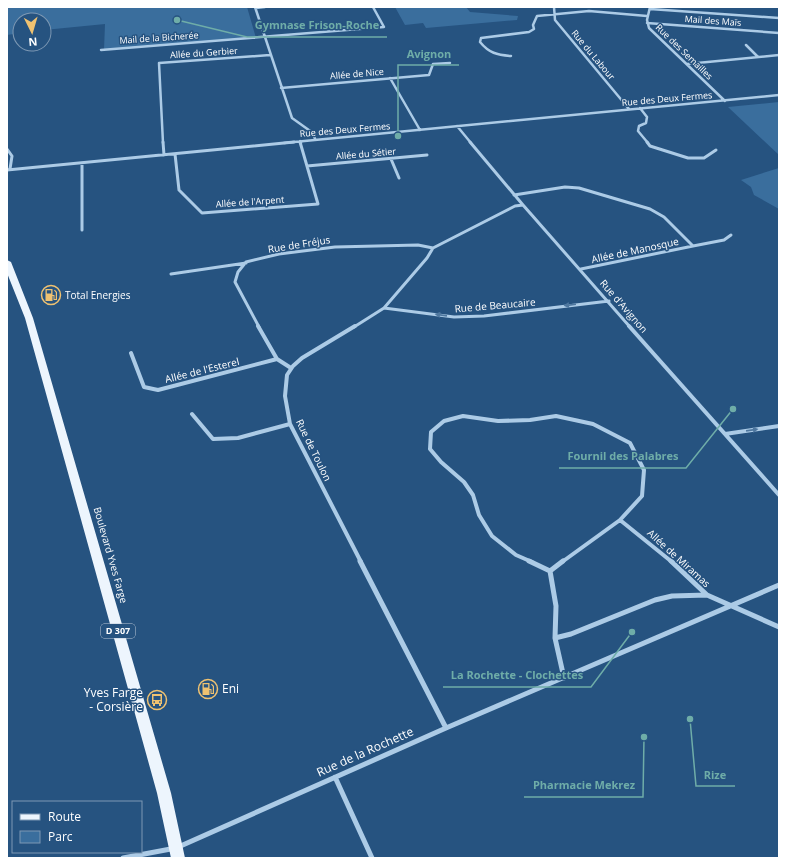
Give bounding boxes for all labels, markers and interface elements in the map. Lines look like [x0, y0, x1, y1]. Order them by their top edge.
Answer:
north arrow [12, 12, 52, 52]
street label: Mail des Maïs [684, 12, 742, 29]
callout: Gymnase Frison-Roche [247, 14, 387, 37]
text: Gymnase Frison-Roche [255, 17, 380, 32]
street label: Rue des Semailles [653, 21, 716, 82]
street label: Rue du Labour [569, 27, 618, 83]
street label: Mail de la Bicherée [119, 28, 199, 47]
text: N [28, 35, 38, 50]
callout: Avignon [398, 42, 459, 65]
street label: Allée du Gerbier [170, 44, 239, 61]
text: Avignon [407, 46, 451, 61]
street label: Allée de Nice [329, 65, 384, 82]
street label: Rue des Deux Fermes [621, 88, 713, 109]
street label: Rue des Deux Fermes [299, 119, 391, 140]
street label: Allée du Sétier [335, 144, 397, 163]
street label: Allée de l'Arpent [215, 193, 285, 210]
street label: Rue de Fréjus [267, 232, 332, 256]
street label: Allée de Manosque [590, 234, 680, 266]
street label: Rue d'Avignon [597, 276, 651, 336]
fuel station icon: Total Energies [40, 284, 62, 306]
place label: Total Energies [65, 288, 131, 302]
street label: Rue de Beaucaire [454, 294, 536, 316]
one-way arrow [564, 302, 576, 308]
one-way arrow [435, 312, 447, 318]
street label: Allée de l'Esterel [163, 354, 241, 386]
street label: Rue de Toulon [293, 417, 335, 483]
one-way arrow [746, 427, 758, 433]
callout: Fournil des Palabres [559, 445, 686, 468]
text: Fournil des Palabres [567, 448, 679, 463]
street label: Boulevard Yves Farge [91, 505, 132, 605]
street label: Allée de Miramas [644, 526, 714, 590]
road number: D 307 [101, 624, 135, 638]
callout: La Rochette - Clochettes [443, 664, 591, 687]
text: La Rochette - Clochettes [451, 667, 584, 682]
fuel station icon: Eni [197, 678, 219, 700]
place label: Eni [222, 680, 239, 697]
place label: Yves Farge - Corsière [84, 684, 143, 715]
bus stop icon: Yves Farge - Corsière [146, 689, 168, 711]
street label: Rue de la Rochette [314, 722, 416, 781]
callout: Rize [696, 763, 735, 786]
text: Rize [704, 767, 727, 782]
callout: Pharmacie Mekrez [524, 774, 643, 797]
text: Pharmacie Mekrez [533, 777, 636, 792]
legend [12, 801, 142, 853]
text: Route [48, 808, 81, 825]
text: Parc [48, 828, 73, 845]

